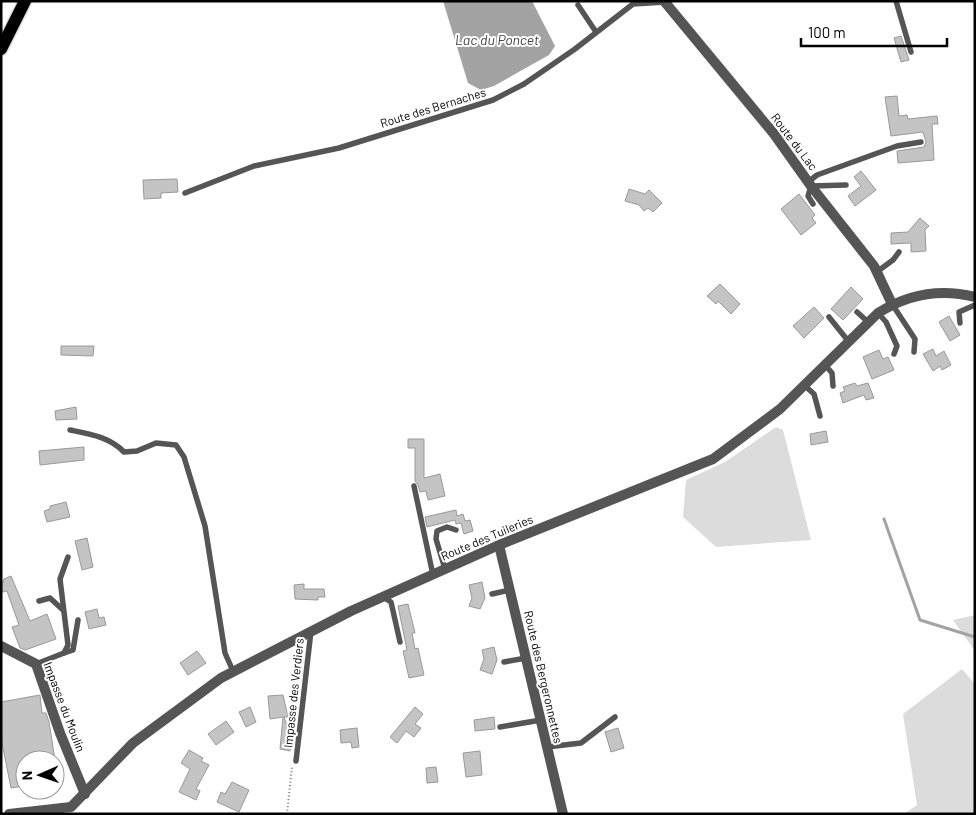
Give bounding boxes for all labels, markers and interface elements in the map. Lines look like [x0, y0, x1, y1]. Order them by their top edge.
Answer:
scale bar [801, 15, 947, 47]
text: 100 m [808, 23, 846, 41]
water label: Lac du Poncet [455, 31, 539, 48]
street label: Route des Bernaches [378, 84, 487, 130]
street label: Route du Lac [769, 110, 821, 173]
street label: Route des Tuileries [438, 511, 535, 563]
street label: Route des Bergeronnettes [522, 609, 566, 745]
street label: Impasse des Verdiers [280, 637, 306, 748]
street label: Impasse du Moulin [41, 660, 89, 754]
north arrow [15, 750, 65, 800]
text: N [18, 771, 35, 780]

